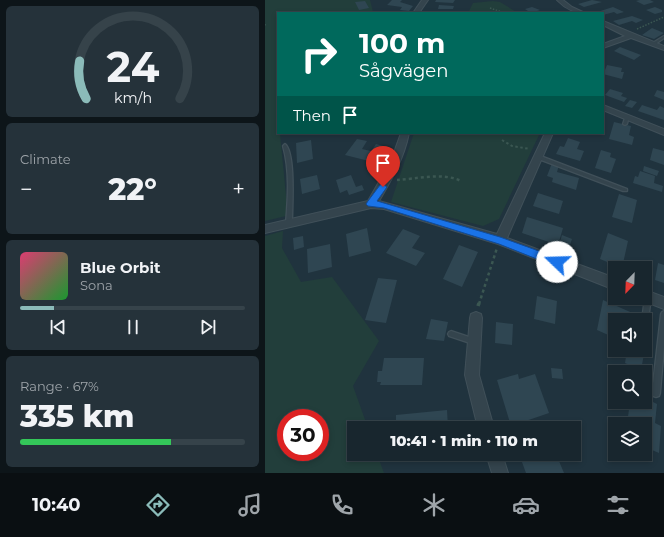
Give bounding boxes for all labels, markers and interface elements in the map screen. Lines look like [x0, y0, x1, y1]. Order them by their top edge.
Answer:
text: 100 m [359, 26, 445, 60]
icon: right [293, 28, 345, 80]
text: 24 [106, 42, 159, 92]
text: Sågvägen [359, 60, 448, 82]
text: km/h [113, 89, 152, 107]
icon: arrive [339, 104, 361, 126]
text: Then [293, 106, 331, 125]
pin [366, 146, 400, 187]
text: Climate [20, 151, 71, 167]
icon: arrive [372, 152, 394, 174]
text: 22° [108, 171, 157, 208]
text: − [20, 176, 33, 203]
text: + [232, 176, 245, 203]
position arrow [536, 241, 578, 283]
text: Blue Orbit [80, 258, 160, 277]
north arrow [608, 261, 652, 305]
map controls [608, 261, 652, 461]
text: Sona [80, 277, 113, 293]
button: sound [608, 313, 652, 357]
icon: previous [47, 316, 69, 338]
icon: pause [122, 316, 144, 338]
icon: next [197, 316, 219, 338]
button: search [608, 365, 652, 409]
text: Range · 67% [20, 378, 99, 394]
text: 335 km [20, 398, 134, 435]
speed limit sign: 30 [277, 409, 329, 461]
button: layers [608, 417, 652, 461]
text: 10:41 · 1 min · 110 m [390, 431, 538, 450]
icon: directions [144, 491, 172, 519]
icon: music [236, 491, 264, 519]
icon: phone [328, 491, 356, 519]
icon: climate [420, 491, 448, 519]
icon: car [512, 491, 540, 519]
icon: filters [604, 491, 632, 519]
text: 10:40 [32, 494, 81, 516]

